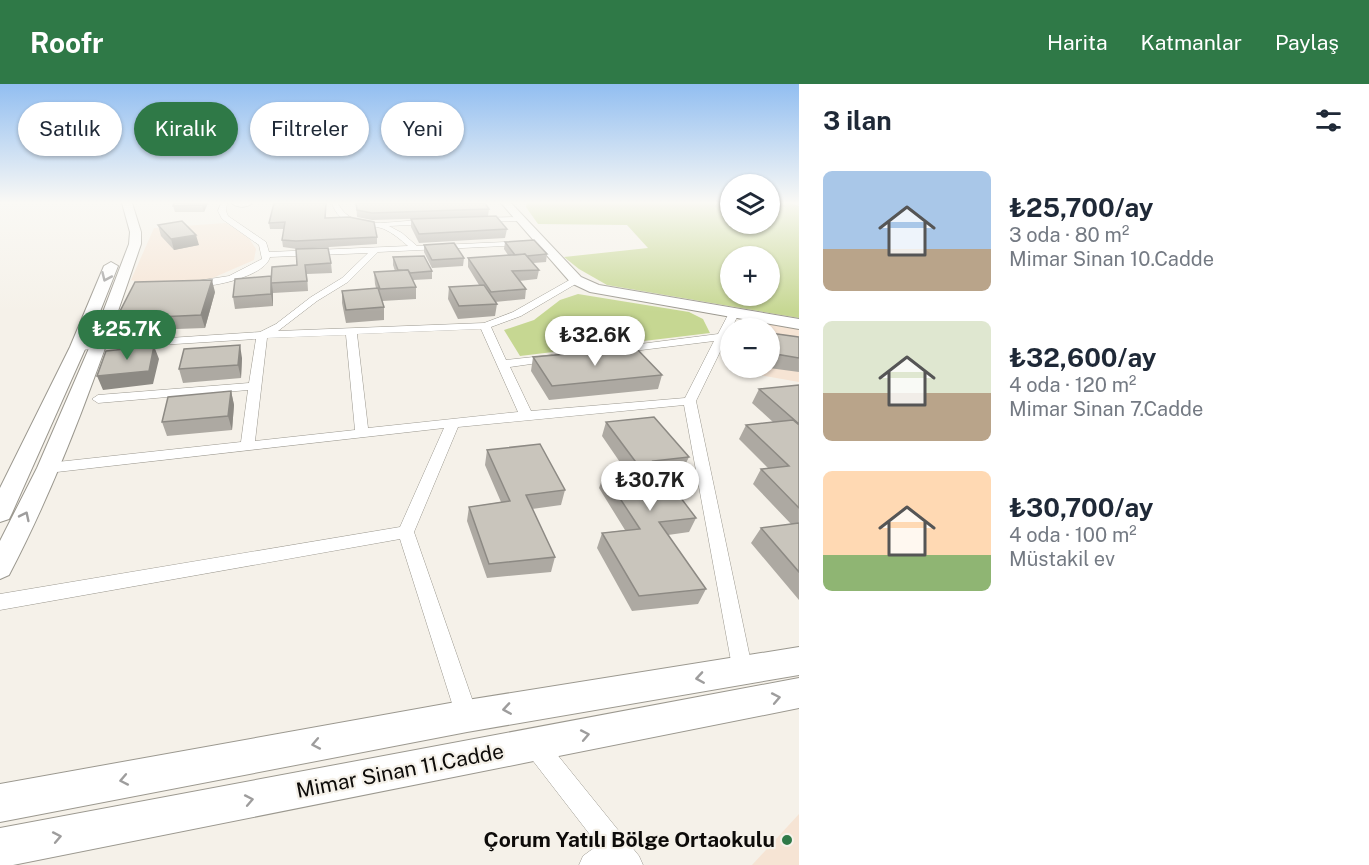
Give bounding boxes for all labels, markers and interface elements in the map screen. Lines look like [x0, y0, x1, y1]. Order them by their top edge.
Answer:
text: Roofr [30, 26, 103, 59]
text: Harita [1047, 30, 1108, 55]
text: Katmanlar [1141, 30, 1242, 55]
text: Paylaş [1275, 30, 1339, 55]
chip: Satılık [18, 102, 122, 156]
chip: Kiralık [134, 102, 238, 156]
chip: Filtreler [250, 102, 369, 156]
chip: Yeni [381, 102, 464, 156]
icon: filters [1312, 104, 1345, 137]
text: 3 ilan [823, 105, 892, 136]
map controls [720, 174, 780, 378]
button: layers [720, 174, 780, 234]
text: ₺25,700/ay [1009, 192, 1153, 223]
icon: home [871, 195, 943, 267]
text: 3 oda · 80 m² [1009, 223, 1129, 247]
button: + [720, 246, 780, 306]
text: Mimar Sinan 10.Cadde [1009, 247, 1214, 271]
one-way arrow [102, 271, 114, 282]
pin: ₺25.7K [78, 310, 176, 361]
pin: ₺32.6K [546, 316, 644, 367]
text: ₺25.7K [92, 317, 162, 341]
button: − [720, 318, 780, 378]
text: ₺32.6K [559, 323, 631, 347]
text: ₺32,600/ay [1009, 342, 1156, 373]
icon: home [871, 345, 943, 417]
text: 4 oda · 120 m² [1009, 373, 1136, 397]
text: Mimar Sinan 7.Cadde [1009, 397, 1203, 421]
pin: ₺30.7K [601, 461, 699, 512]
text: ₺30.7K [615, 468, 685, 492]
text: ₺30,700/ay [1009, 492, 1153, 523]
icon: home [871, 495, 943, 567]
one-way arrow [18, 511, 30, 522]
text: 4 oda · 100 m² [1009, 523, 1137, 547]
text: Müstakil ev [1009, 547, 1115, 571]
one-way arrow [695, 672, 705, 684]
one-way arrow [771, 692, 781, 705]
one-way arrow [503, 703, 512, 715]
one-way arrow [579, 729, 589, 742]
one-way arrow [311, 737, 321, 750]
street label: Mimar Sinan 11.Cadde [294, 738, 506, 803]
one-way arrow [119, 773, 129, 786]
one-way arrow [244, 794, 254, 807]
place label: Çorum Yatılı Bölge Ortaokulu [484, 827, 775, 852]
one-way arrow [52, 831, 62, 844]
marker: Çorum Yatılı Bölge Ortaokulu [780, 833, 794, 847]

